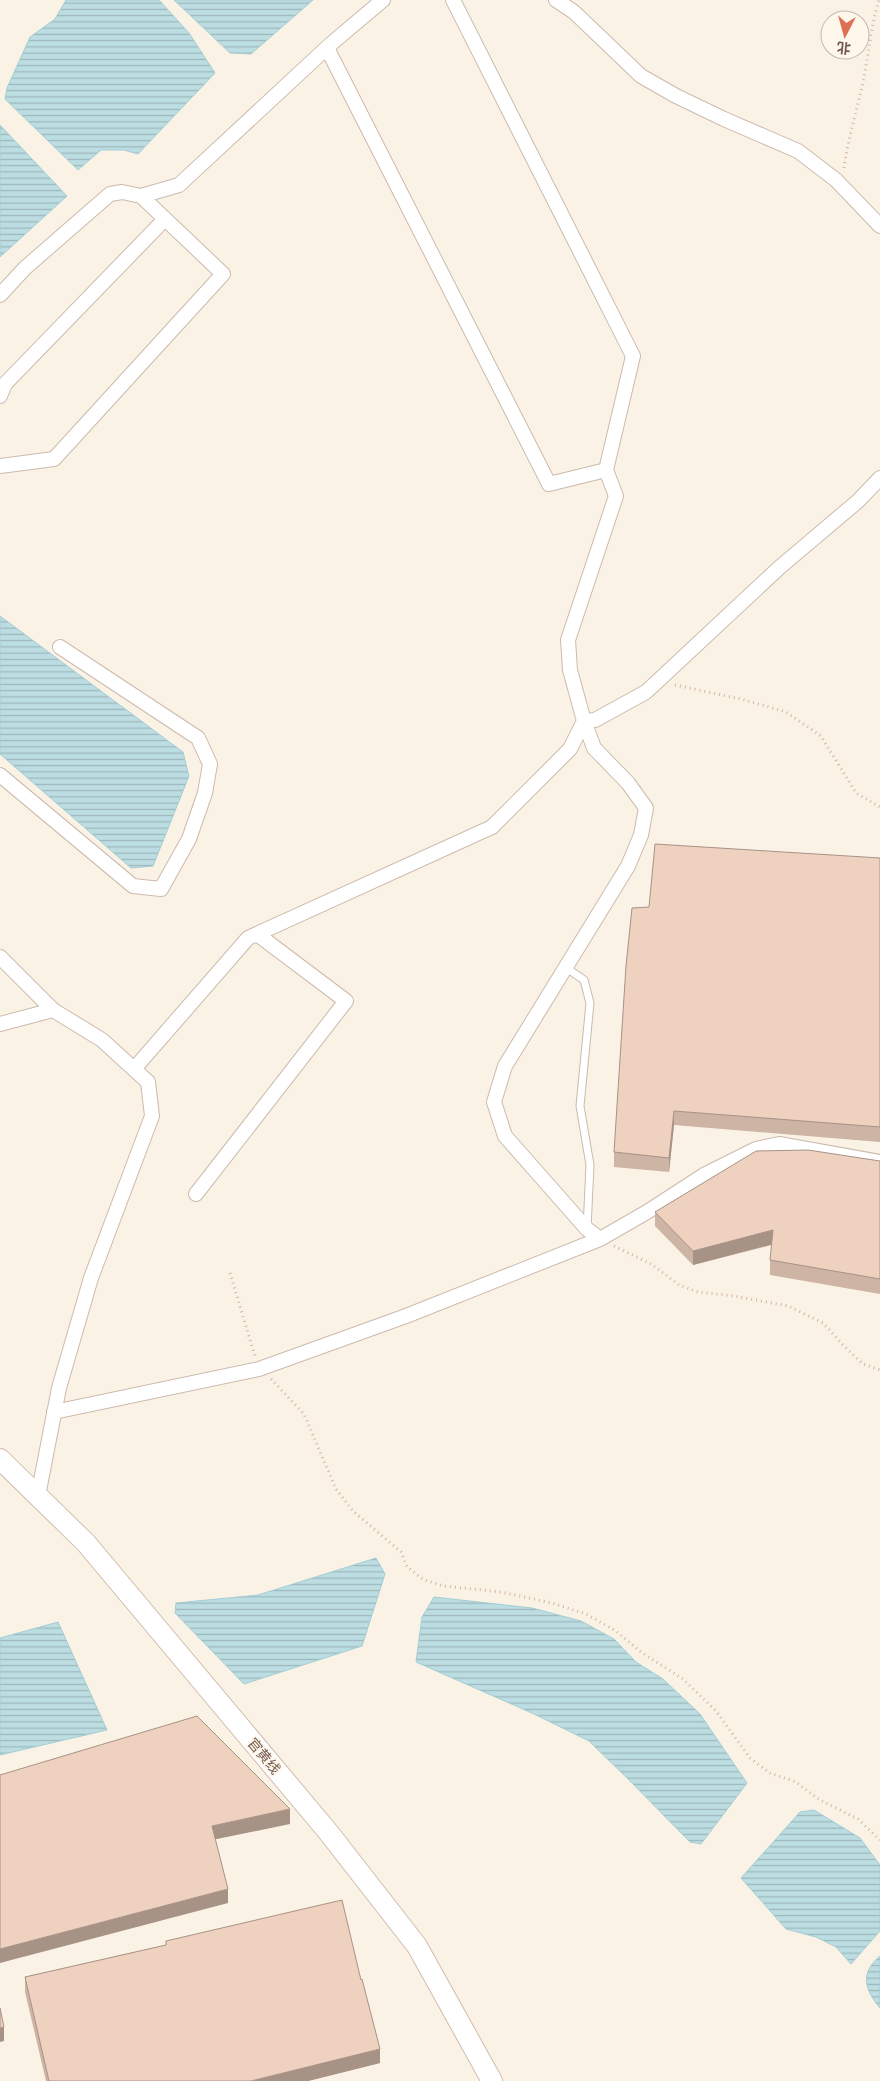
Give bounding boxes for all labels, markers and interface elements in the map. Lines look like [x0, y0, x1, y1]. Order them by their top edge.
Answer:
north arrow [820, 10, 870, 60]
text: 北 [836, 39, 851, 57]
street label: 官黄线 [244, 1735, 284, 1777]

